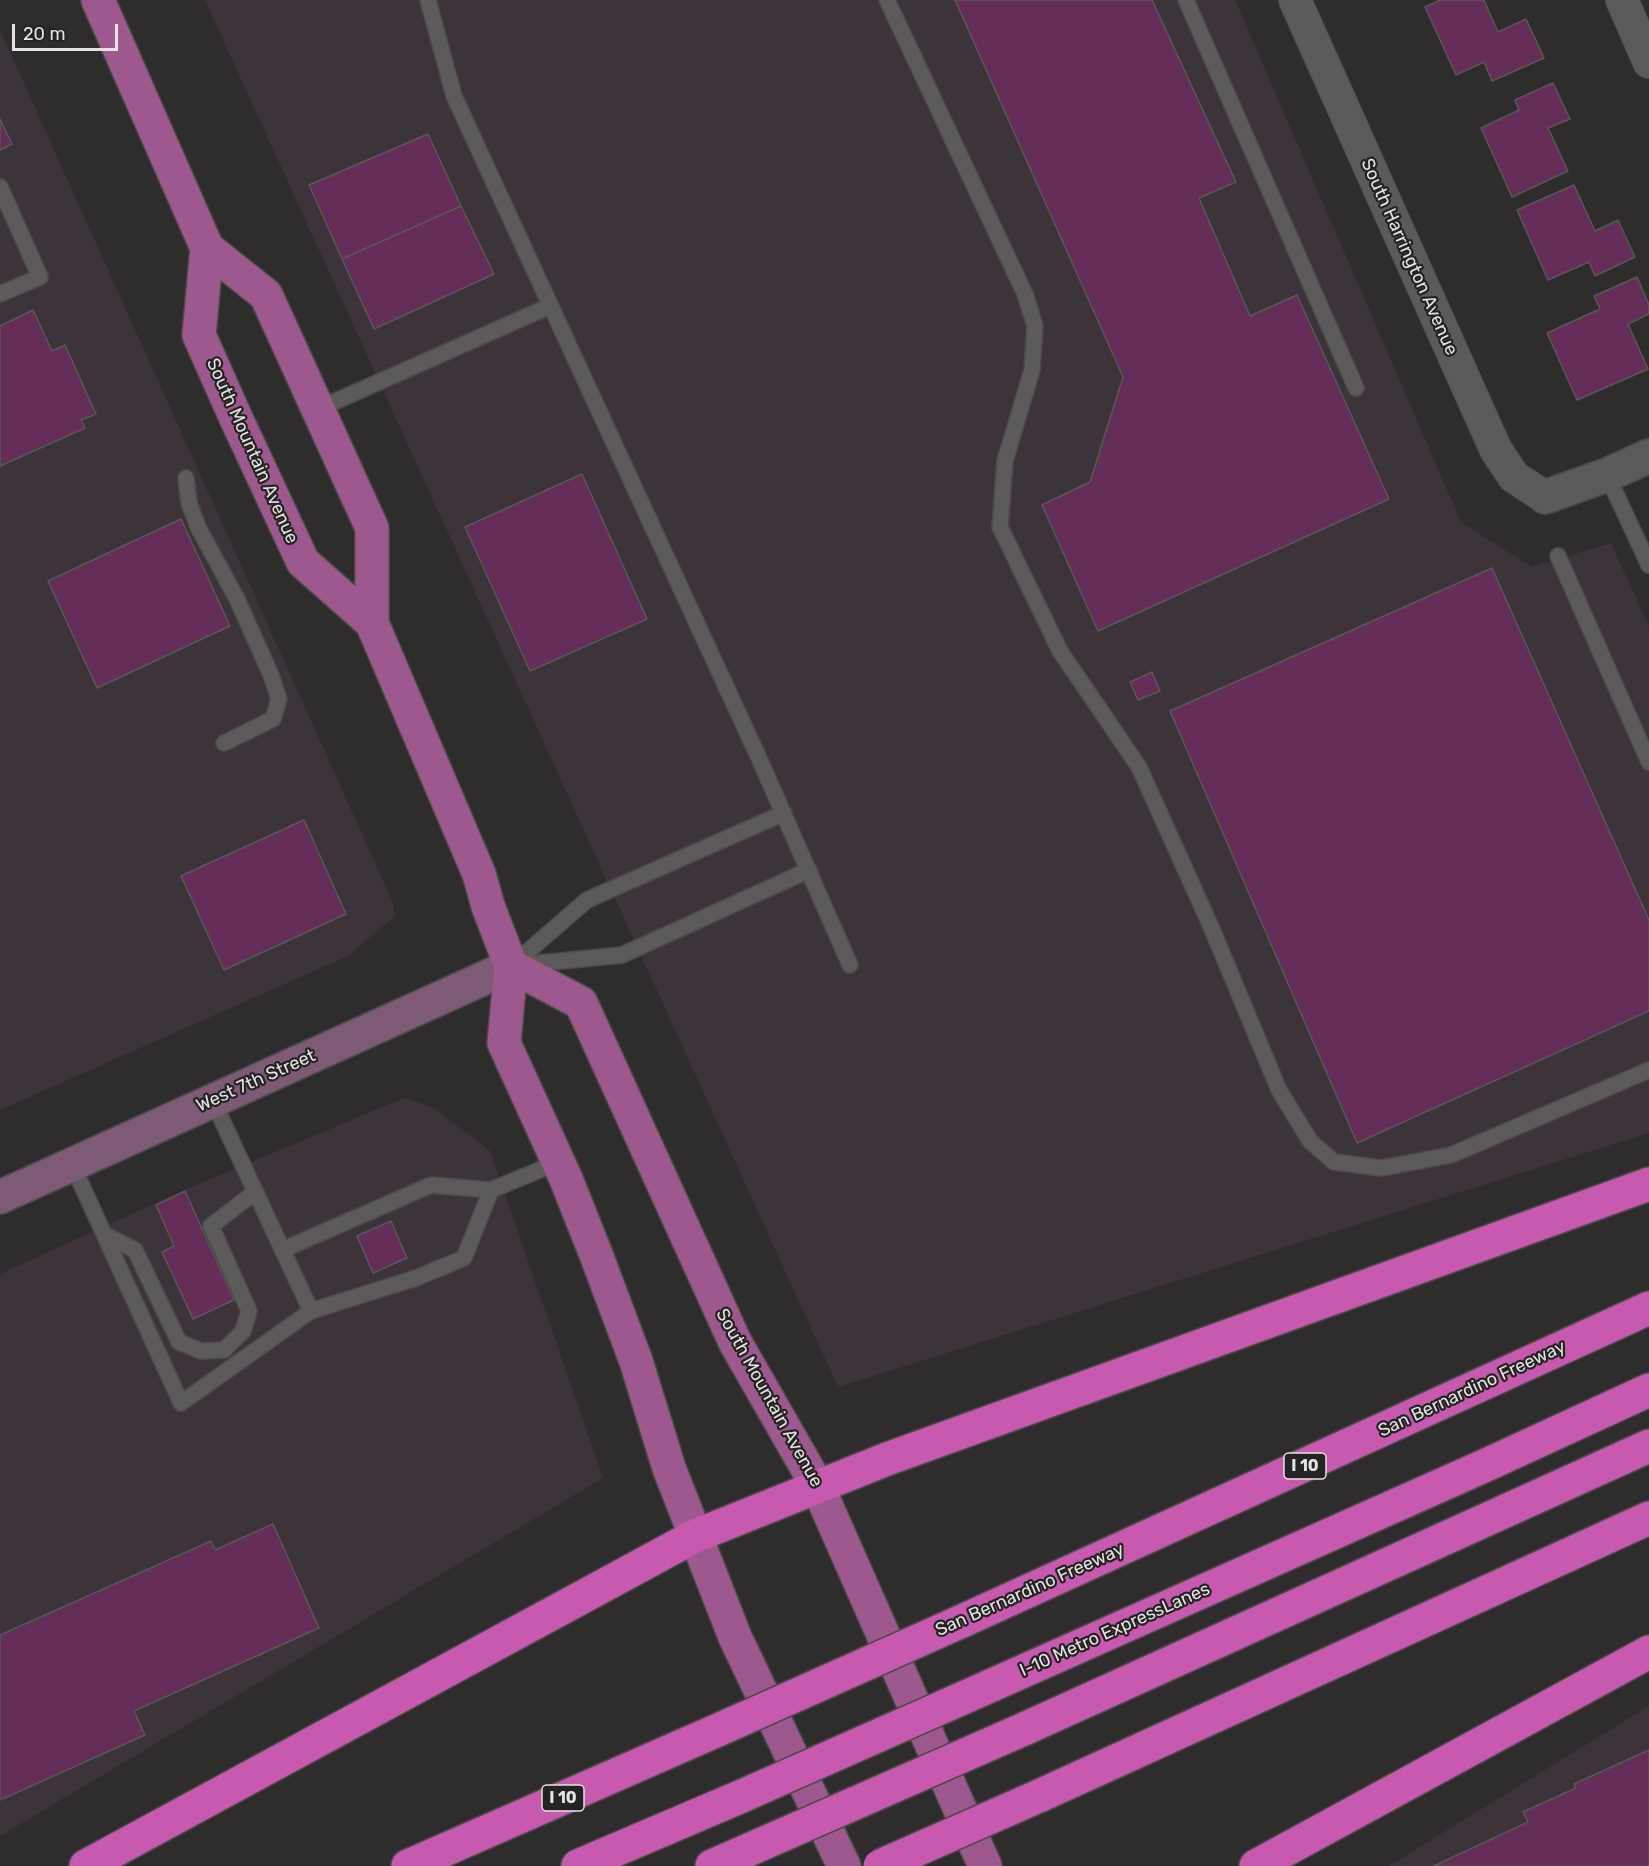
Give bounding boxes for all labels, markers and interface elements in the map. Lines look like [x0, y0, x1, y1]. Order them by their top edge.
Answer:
scale bar [15, 12, 122, 50]
text: 20 m [23, 23, 65, 45]
street label: South Harrington Avenue [1356, 155, 1462, 359]
street label: South Mountain Avenue [201, 355, 303, 547]
street label: West 7th Street [193, 1045, 319, 1117]
street label: South Mountain Avenue [711, 1305, 827, 1491]
street label: San Bernardino Freeway [1375, 1336, 1569, 1442]
road number: I 10 [1284, 1453, 1326, 1479]
street label: San Bernardino Freeway [932, 1539, 1128, 1641]
street label: I-10 Metro ExpressLanes [1017, 1578, 1213, 1682]
road number: I 10 [542, 1785, 584, 1811]

